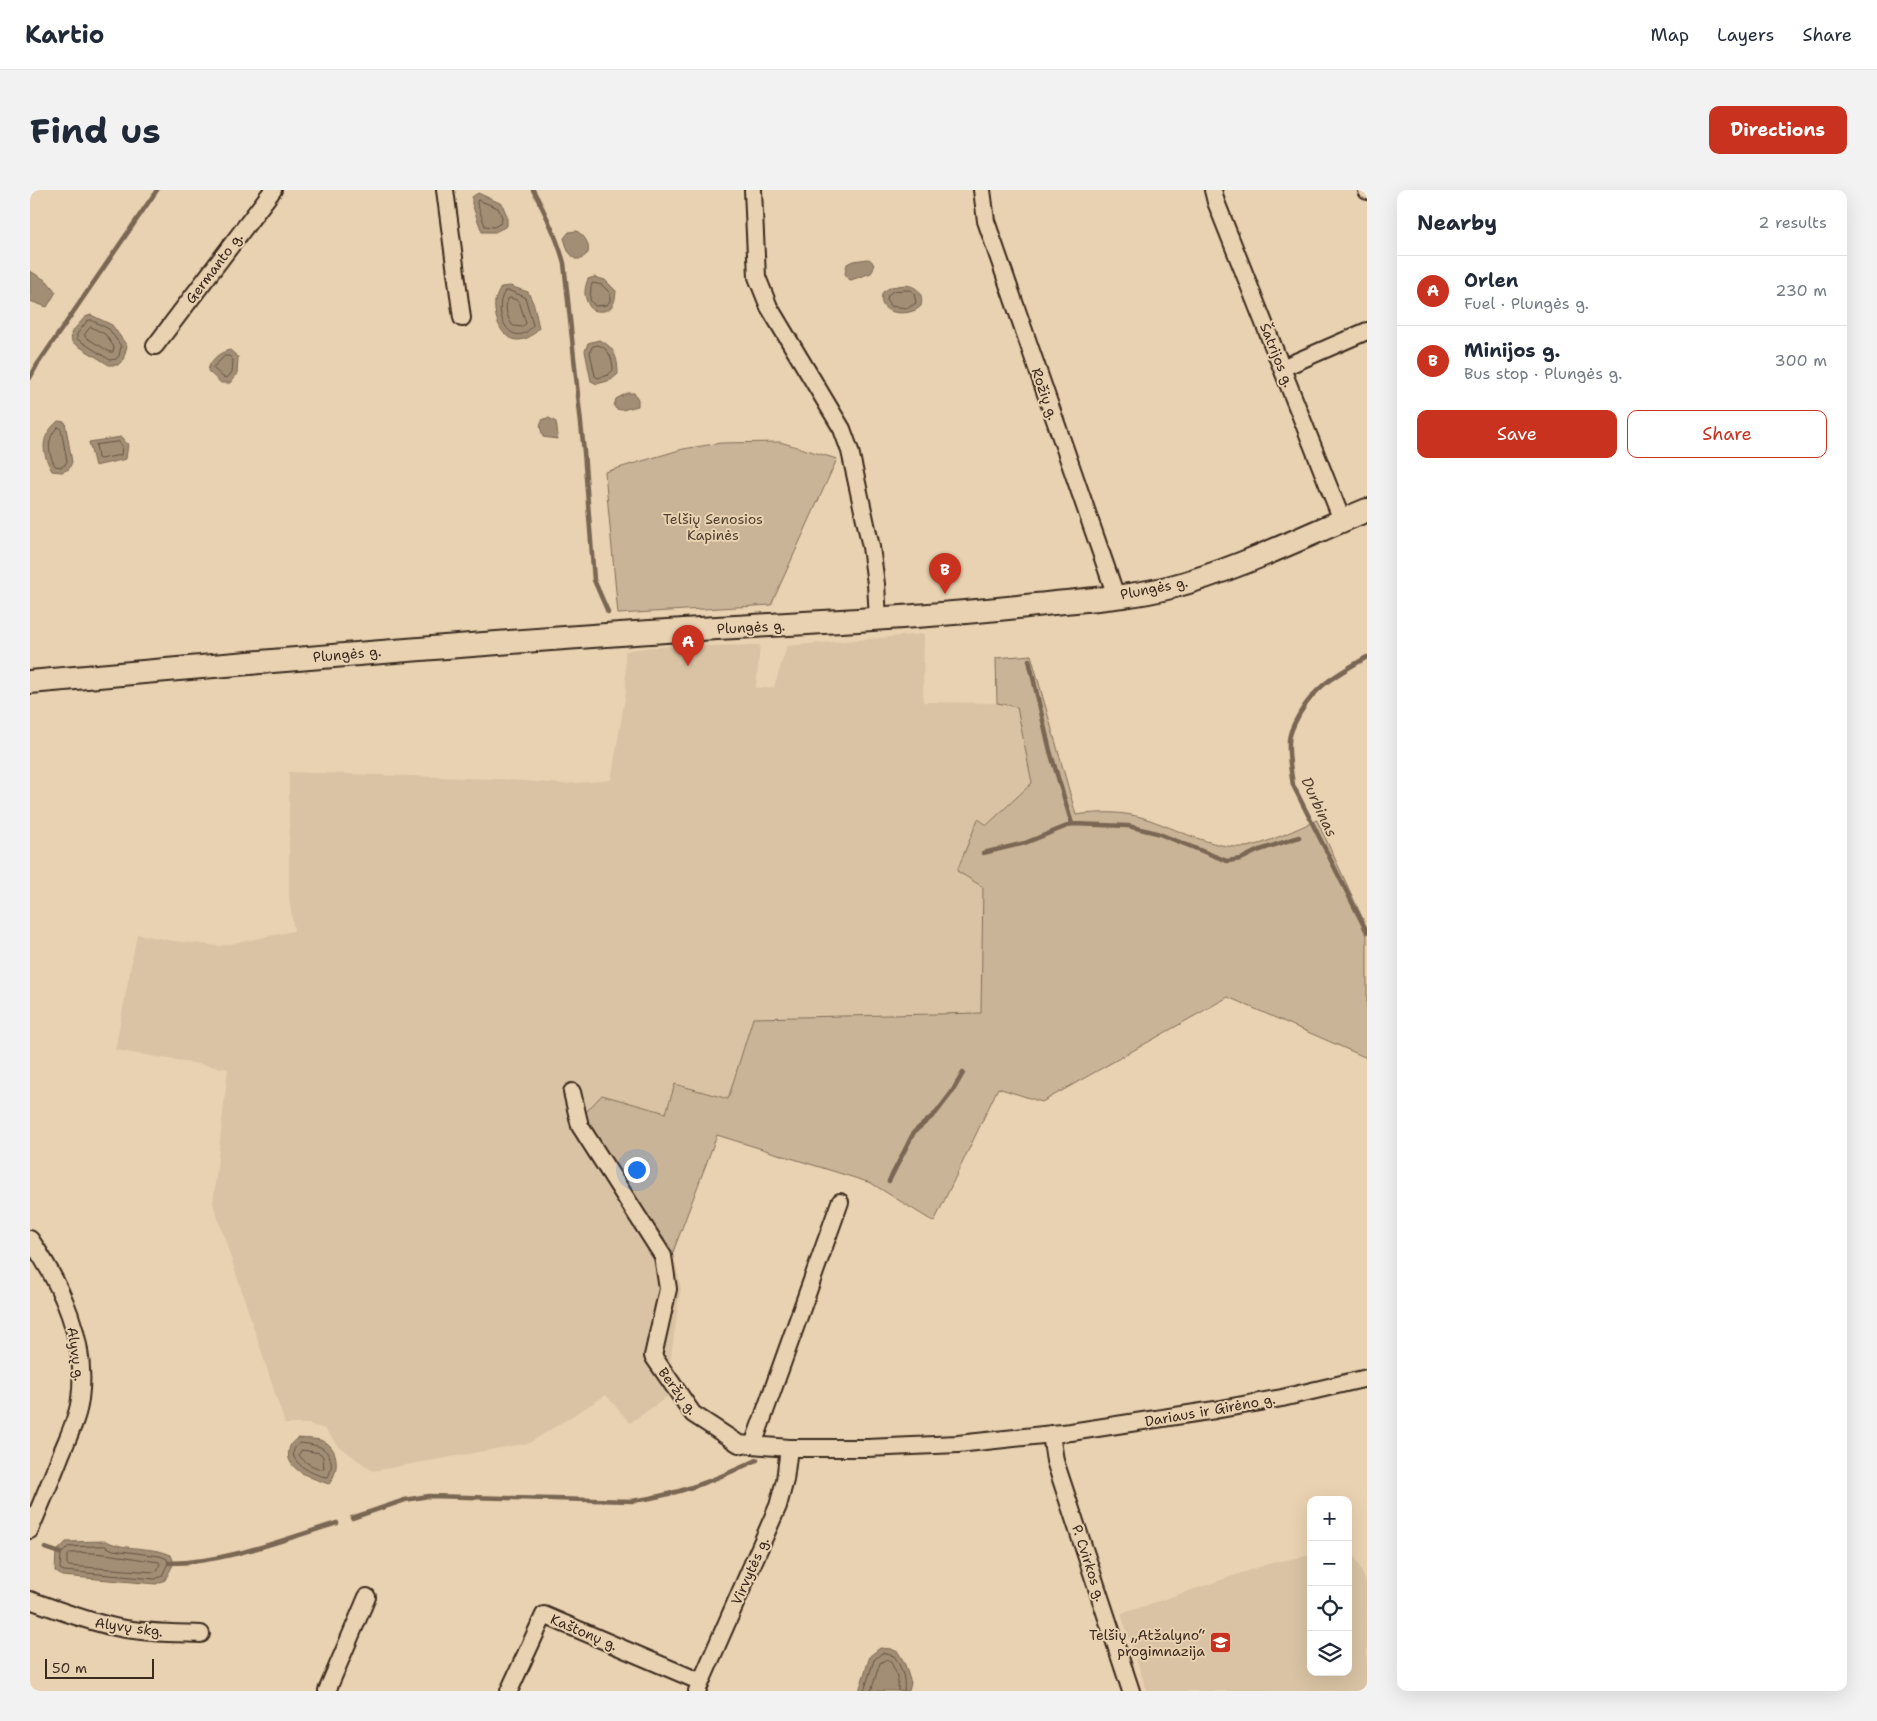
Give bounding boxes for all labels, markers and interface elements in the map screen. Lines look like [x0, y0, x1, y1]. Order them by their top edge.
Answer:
text: Kartio [25, 19, 104, 51]
text: Map [1651, 23, 1689, 47]
text: Layers [1717, 23, 1774, 47]
text: Share [1802, 23, 1852, 47]
button: Directions [1709, 106, 1847, 154]
text: Find us [30, 107, 161, 154]
text: Nearby [1417, 209, 1497, 237]
text: 2 results [1758, 212, 1827, 233]
street label: Germanto g. [181, 229, 247, 307]
text: Orlen [1464, 268, 1519, 293]
text: A [1427, 280, 1439, 301]
text: 230 m [1775, 280, 1827, 301]
text: Fuel · Plungės g. [1464, 293, 1589, 314]
street label: Šatrijos g. [1256, 320, 1298, 390]
text: Minijos g. [1464, 338, 1560, 363]
text: B [1428, 350, 1438, 371]
text: 300 m [1775, 350, 1827, 371]
text: Bus stop · Plungės g. [1464, 363, 1622, 384]
street label: Rožių g. [1028, 366, 1062, 422]
button: Save [1417, 410, 1617, 458]
button: Share [1627, 410, 1827, 458]
park label: Telšių Senosios Kapinės [663, 510, 763, 544]
pin: B [929, 553, 961, 594]
street label: Plungės g. [1119, 573, 1189, 603]
street label: Plungės g. [716, 616, 786, 638]
pin: A [672, 625, 704, 666]
street label: Plungės g. [312, 642, 382, 666]
water label: Durbinas [1296, 774, 1342, 840]
your location [624, 1157, 650, 1183]
street label: Alyvų g. [63, 1326, 89, 1382]
street label: Beržų g. [654, 1364, 702, 1418]
street label: Dariaus ir Girėno g. [1143, 1390, 1277, 1430]
map controls [1307, 1496, 1352, 1676]
button: + [1307, 1496, 1352, 1541]
street label: P. Cvirkos g. [1068, 1522, 1110, 1604]
street label: Virvytės g. [727, 1534, 773, 1608]
button: − [1307, 1541, 1352, 1586]
button: locate [1307, 1586, 1352, 1631]
street label: Kaštonų g. [548, 1610, 620, 1654]
street label: Alyvų skg. [94, 1613, 164, 1641]
place label: Telšių „Atžalyno“ progimnazija [1089, 1626, 1205, 1660]
school or university icon: Telšių „Atžalyno“ progimnazija [1209, 1631, 1233, 1655]
button: layers [1307, 1631, 1352, 1676]
scale bar [45, 1656, 154, 1679]
text: 50 m [52, 1659, 87, 1677]

